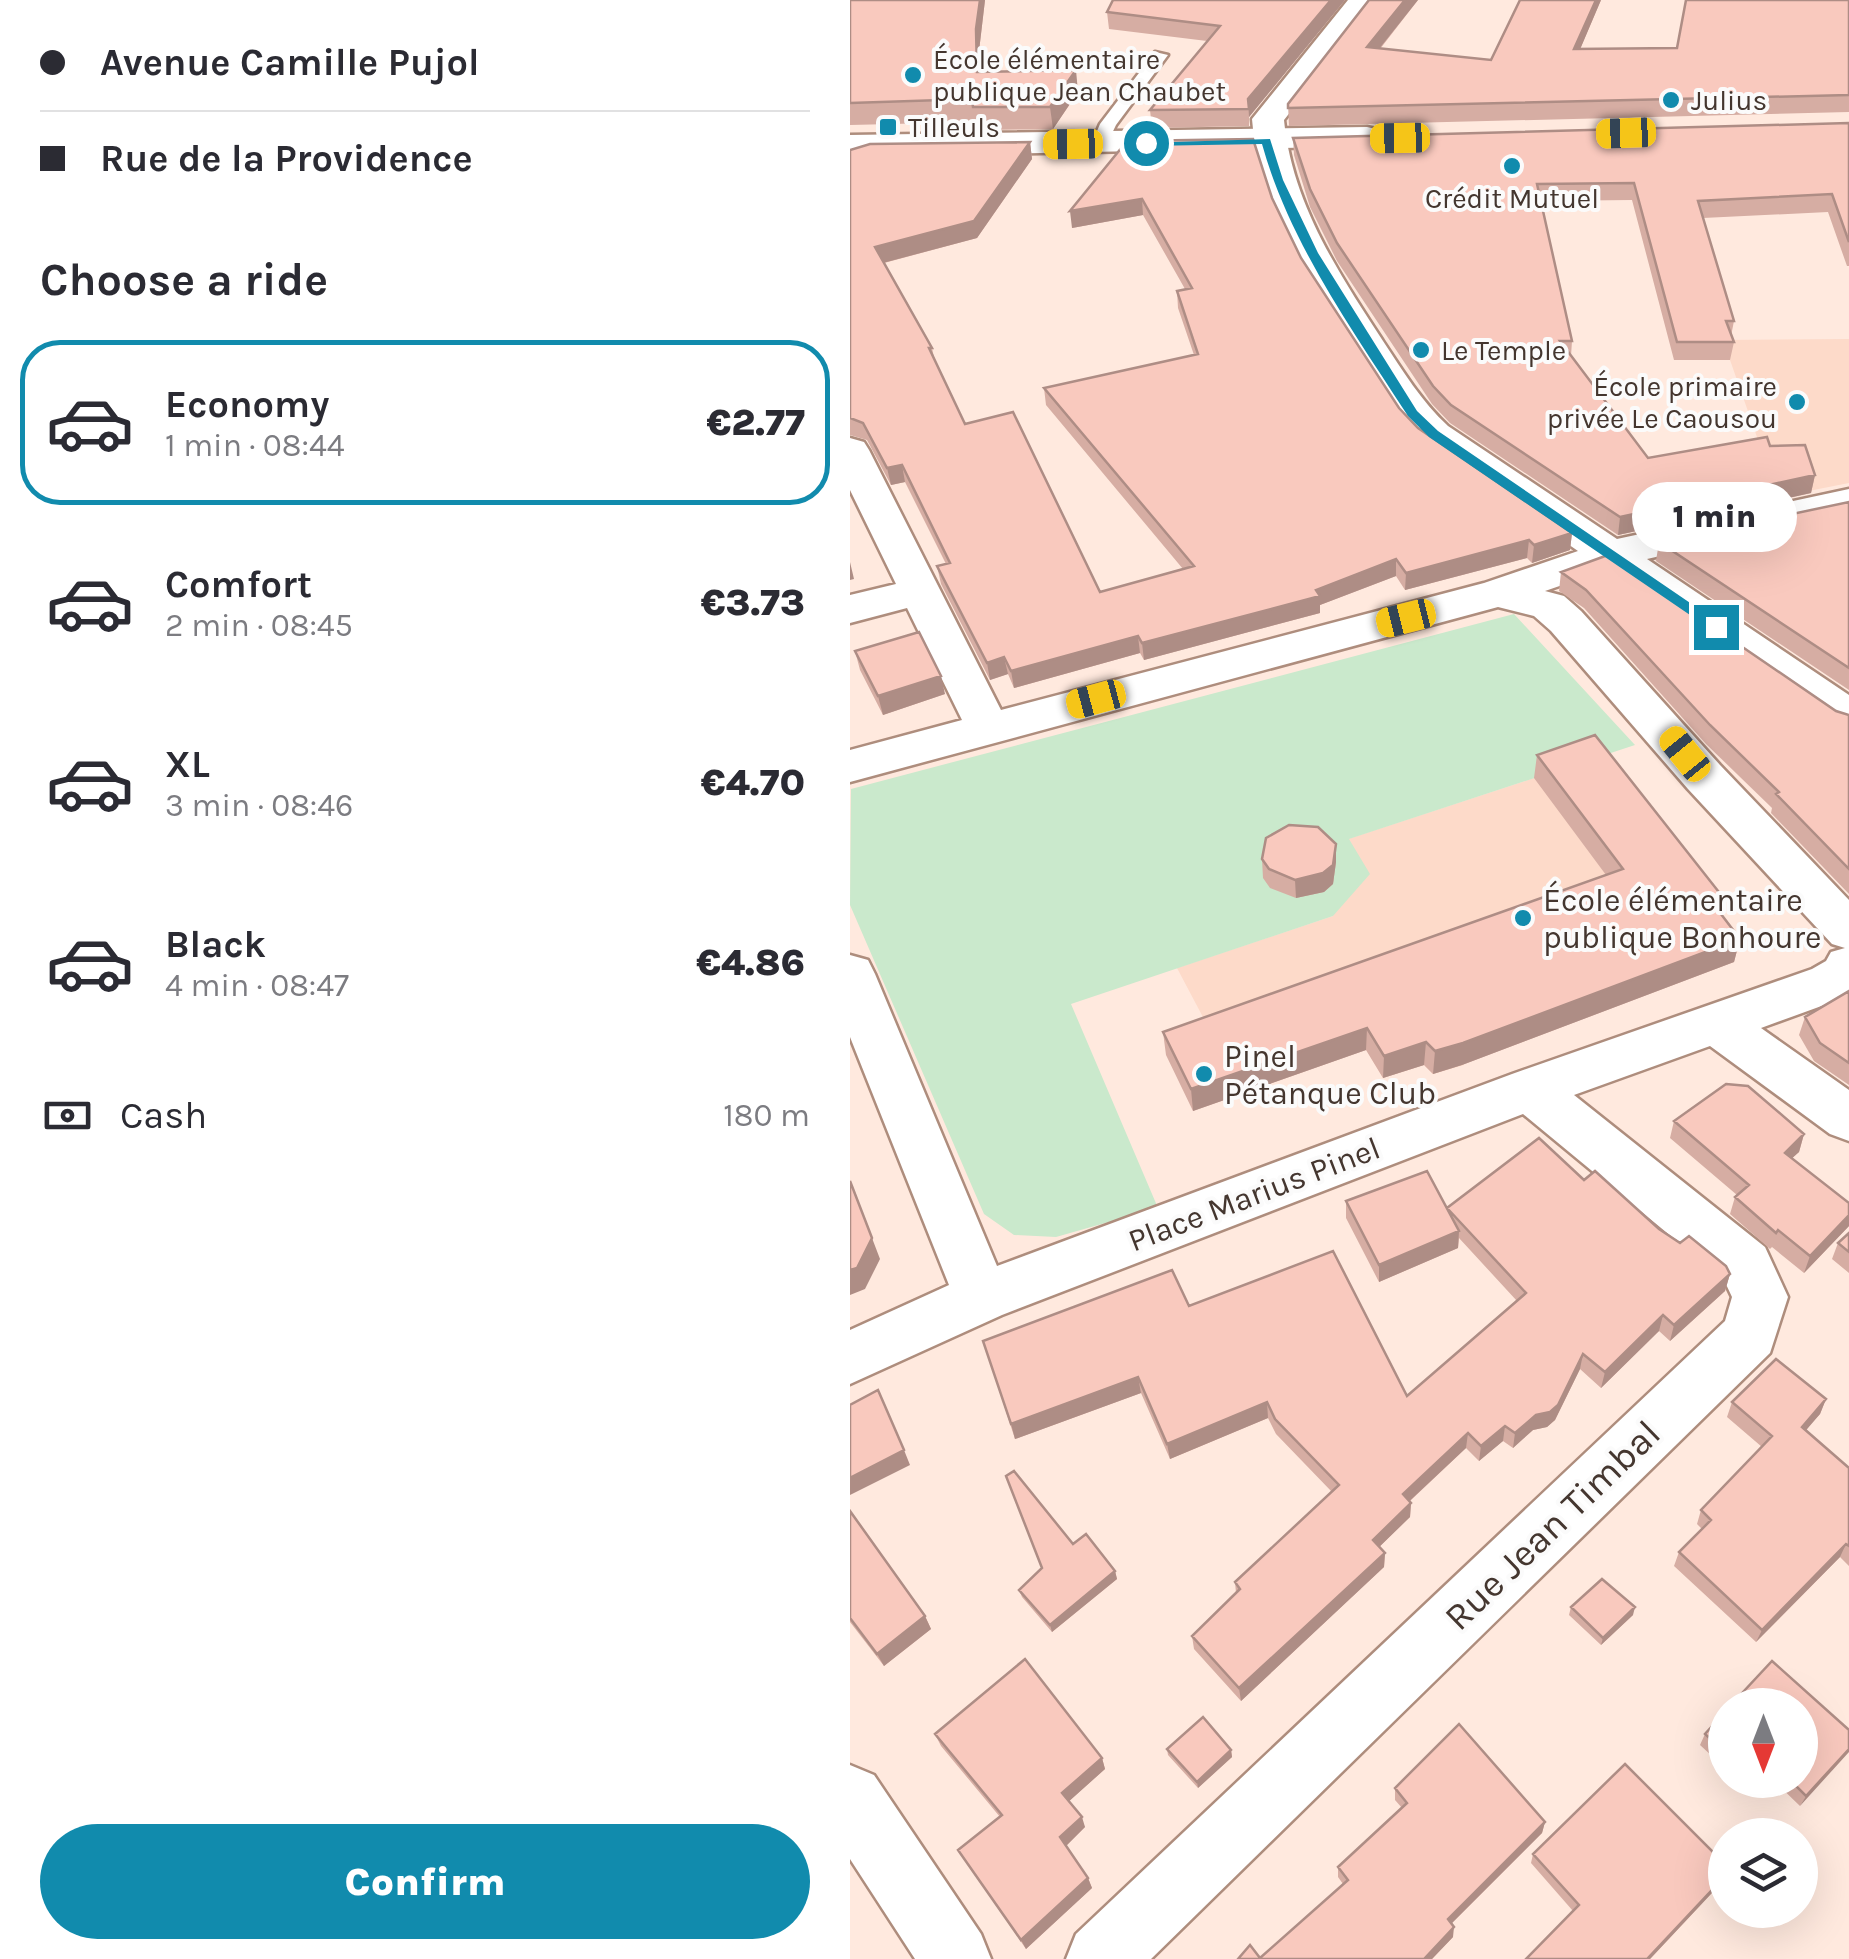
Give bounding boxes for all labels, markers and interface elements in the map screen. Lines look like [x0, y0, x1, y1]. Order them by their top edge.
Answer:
text: Avenue Camille Pujol [100, 40, 480, 85]
place label: École élémentaire publique Jean Chaubet [933, 42, 1226, 108]
marker: École élémentaire publique Jean Chaubet [902, 64, 924, 86]
place label: Julius [1691, 84, 1767, 117]
marker: Julius [1660, 89, 1682, 111]
place label: Tilleuls [908, 111, 1000, 144]
marker: Tilleuls [877, 116, 899, 138]
car [1595, 117, 1657, 149]
route start [1124, 121, 1169, 166]
car [1370, 122, 1430, 154]
car [1043, 128, 1103, 160]
text: Rue de la Providence [100, 136, 473, 181]
marker: Crédit Mutuel [1501, 155, 1523, 177]
place label: Crédit Mutuel [1425, 182, 1599, 215]
text: Choose a ride [40, 254, 328, 306]
place label: Le Temple [1441, 334, 1566, 367]
marker: Le Temple [1410, 339, 1432, 361]
place label: École primaire privée Le Caousou [1547, 369, 1777, 435]
icon: car [45, 378, 135, 468]
text: Economy [165, 382, 329, 427]
marker: École primaire privée Le Caousou [1786, 391, 1808, 413]
text: €2.77 [706, 400, 805, 445]
text: 1 min · 08:44 [165, 427, 345, 464]
callout: 1 min [1634, 482, 1798, 552]
text: 1 min [1673, 498, 1756, 535]
icon: car [45, 558, 135, 648]
text: Comfort [165, 562, 312, 607]
text: €3.73 [701, 580, 805, 625]
car [1373, 596, 1439, 640]
route end [1694, 605, 1739, 650]
text: 2 min · 08:45 [165, 607, 353, 644]
car [1063, 677, 1129, 721]
car [1654, 721, 1716, 787]
icon: car [45, 738, 135, 828]
text: XL [165, 742, 210, 787]
text: €4.70 [701, 760, 805, 805]
text: 3 min · 08:46 [165, 787, 353, 824]
place label: École élémentaire publique Bonhoure [1543, 880, 1822, 956]
marker: École élémentaire publique Bonhoure [1512, 907, 1534, 929]
icon: car [45, 918, 135, 1008]
text: Black [165, 922, 266, 967]
text: €4.86 [696, 940, 805, 985]
text: 4 min · 08:47 [165, 967, 349, 1004]
place label: Pinel Pétanque Club [1224, 1038, 1436, 1112]
marker: Pinel Pétanque Club [1193, 1063, 1215, 1085]
icon: cash [40, 1088, 95, 1143]
text: Cash [120, 1093, 207, 1138]
text: 180 m [723, 1097, 810, 1134]
street label: Place Marius Pinel [1123, 1129, 1385, 1259]
street label: Rue Jean Timbal [1435, 1411, 1670, 1640]
north arrow [1708, 1688, 1818, 1798]
map controls [1708, 1688, 1818, 1928]
button: layers [1708, 1818, 1818, 1928]
button: Confirm [40, 1824, 810, 1939]

